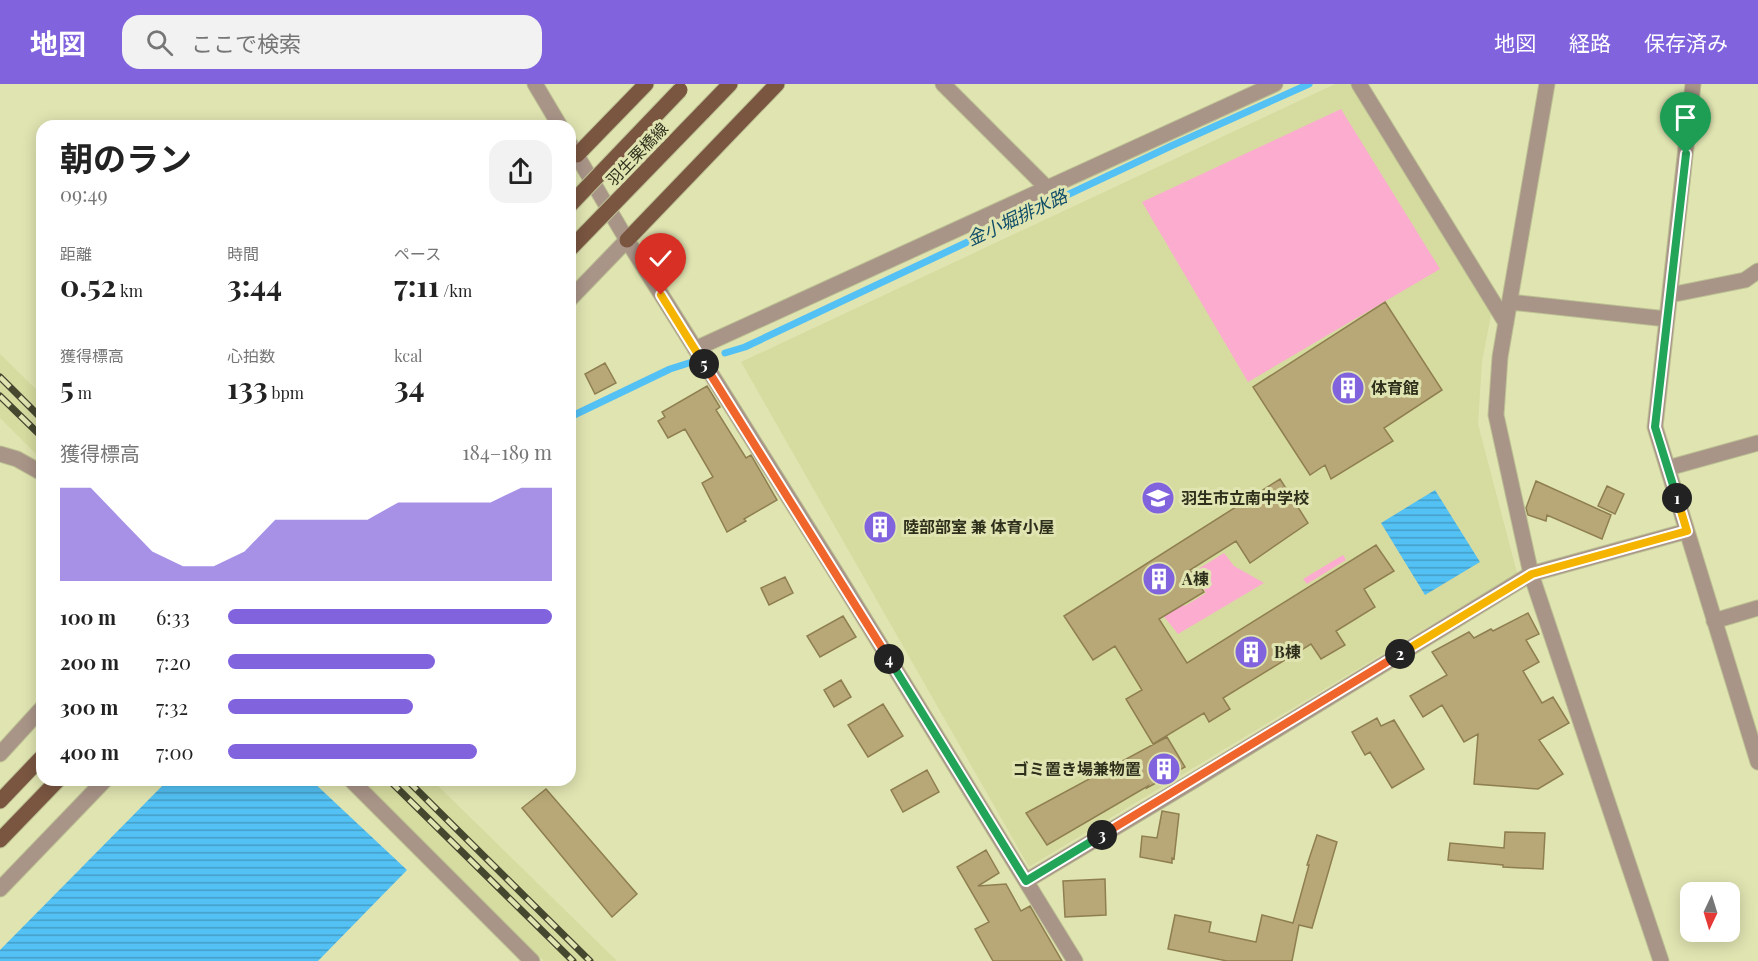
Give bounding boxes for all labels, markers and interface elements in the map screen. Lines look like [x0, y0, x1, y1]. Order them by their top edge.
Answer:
search box [122, 15, 542, 69]
text: 地図 [30, 24, 86, 61]
icon: search [143, 26, 176, 59]
text: ここで検索 [191, 28, 301, 58]
text: 地図 [1494, 28, 1536, 56]
text: 経路 [1569, 28, 1611, 56]
text: 保存済み [1644, 28, 1728, 56]
pin [1660, 92, 1711, 154]
icon: arrive [1669, 101, 1702, 134]
street label: 羽生栗橋線 [601, 118, 672, 190]
text: 朝のラン [60, 135, 192, 179]
button: share [489, 140, 552, 203]
text: 09:49 [60, 180, 108, 207]
water label: 金小堀排水路 [963, 183, 1072, 251]
pin [635, 233, 686, 295]
icon: check [644, 242, 677, 275]
text: 距離 [60, 243, 92, 264]
text: 時間 [227, 243, 259, 264]
text: ペース [394, 243, 441, 264]
text: 0.52 [60, 265, 117, 305]
text: 3:44 [227, 265, 282, 305]
text: 7:11 [394, 265, 439, 305]
text: km [117, 280, 143, 301]
text: /km [439, 280, 472, 301]
text: 獲得標高 [60, 345, 124, 366]
text: 心拍数 [227, 345, 275, 366]
text: kcal [394, 345, 423, 366]
pin: 5 [689, 349, 719, 379]
text: 5 [700, 353, 708, 374]
text: 34 [394, 366, 424, 406]
text: 5 [60, 367, 74, 407]
text: 133 [227, 367, 268, 407]
building icon: 体育館 [1330, 370, 1366, 406]
place label: 体育館 [1371, 377, 1419, 398]
text: m [74, 382, 92, 403]
text: bpm [268, 382, 304, 403]
text: 184–189 m [462, 438, 552, 465]
text: 獲得標高 [60, 439, 140, 466]
school or university icon: 羽生市立南中学校 [1140, 480, 1176, 516]
pin: 1 [1662, 483, 1692, 513]
place label: 羽生市立南中学校 [1181, 487, 1309, 508]
text: 1 [1674, 487, 1680, 508]
building icon: 陸部部室 兼 体育小屋 [862, 509, 898, 545]
place label: 陸部部室 兼 体育小屋 [903, 516, 1054, 537]
building icon: A棟 [1141, 561, 1177, 597]
place label: A棟 [1181, 568, 1209, 589]
text: 100 m [60, 603, 116, 630]
text: 6:33 [156, 603, 190, 630]
building icon: B棟 [1233, 634, 1269, 670]
pin: 2 [1385, 639, 1415, 669]
place label: B棟 [1274, 641, 1301, 662]
text: 2 [1396, 643, 1404, 664]
pin: 4 [874, 644, 904, 674]
text: 200 m [60, 648, 119, 675]
text: 7:20 [156, 648, 191, 675]
text: 4 [885, 648, 893, 669]
text: 300 m [60, 693, 118, 720]
text: 7:32 [156, 693, 188, 720]
text: 400 m [60, 738, 119, 765]
text: 7:00 [156, 738, 193, 765]
building icon: ゴミ置き場兼物置 [1146, 751, 1182, 787]
place label: ゴミ置き場兼物置 [1013, 758, 1141, 779]
pin: 3 [1087, 820, 1117, 850]
text: 3 [1098, 824, 1106, 845]
north arrow [1680, 882, 1740, 942]
map controls [1680, 882, 1740, 942]

